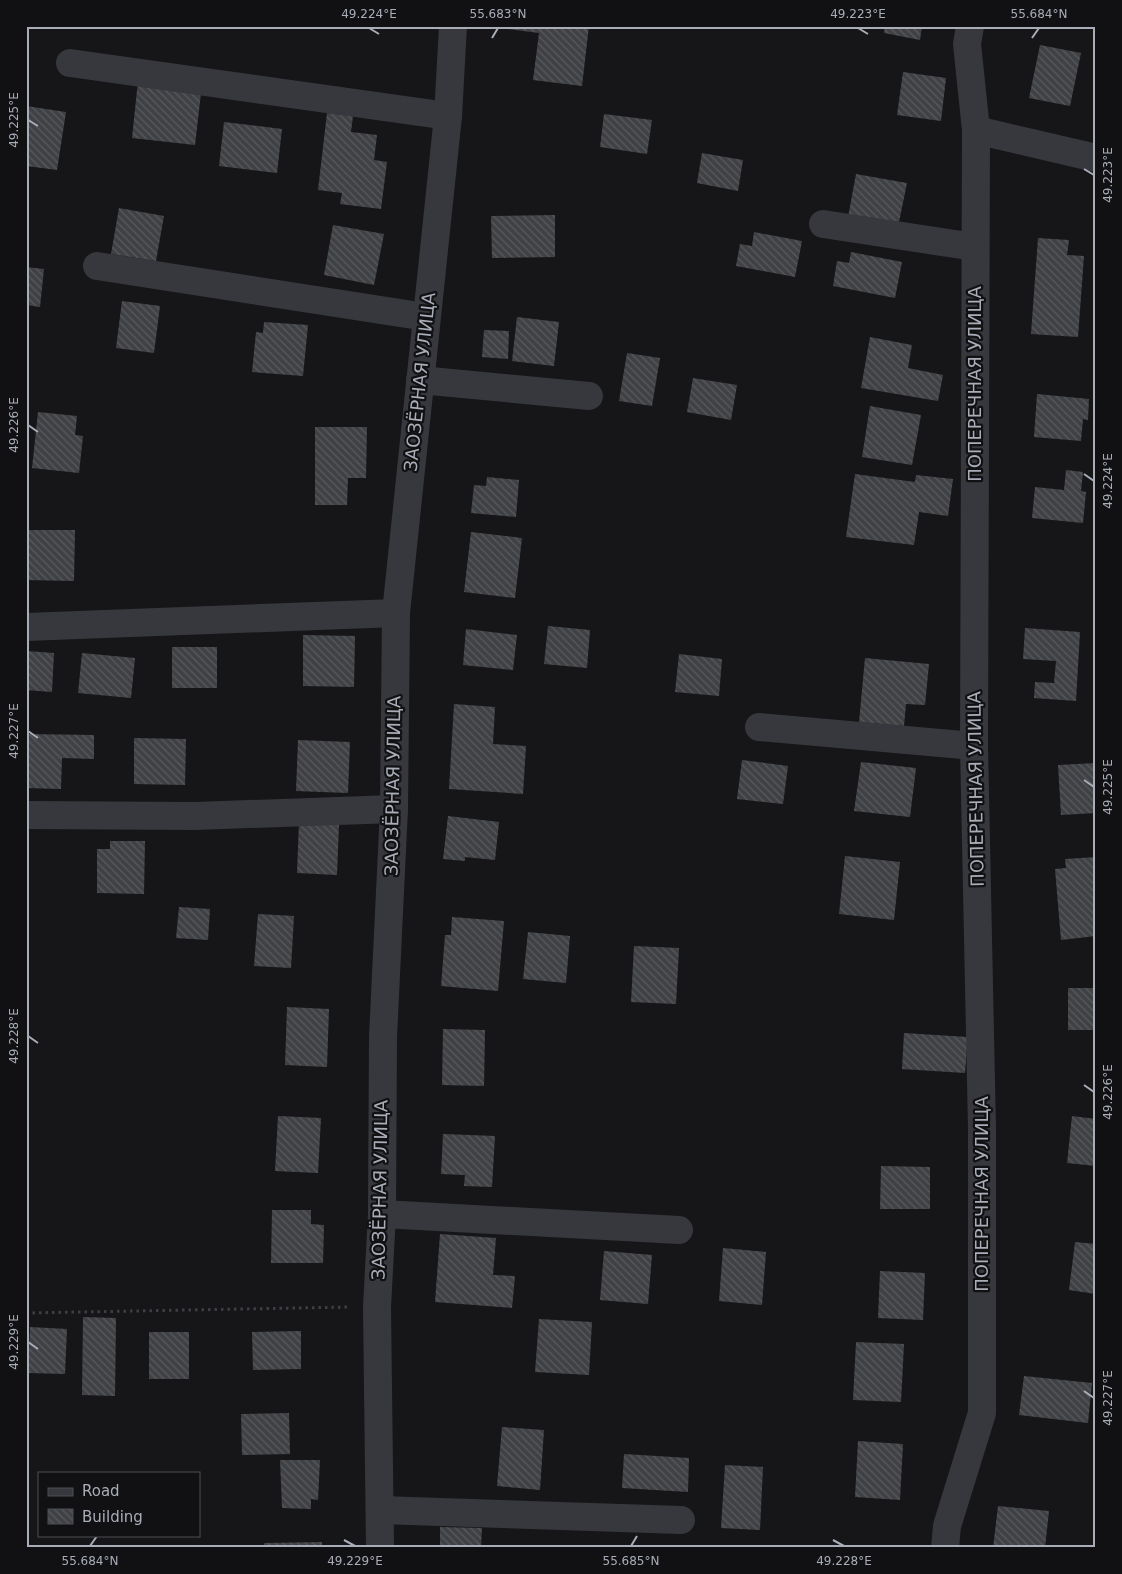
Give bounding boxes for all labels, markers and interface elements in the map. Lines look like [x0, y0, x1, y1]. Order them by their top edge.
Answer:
text: 49.224°E [341, 7, 397, 21]
text: 55.683°N [470, 7, 526, 21]
text: 49.223°E [830, 7, 886, 21]
text: 55.684°N [1011, 7, 1067, 21]
text: 49.225°E [7, 92, 21, 148]
text: 49.223°E [1101, 147, 1115, 203]
street label: ПОПЕРЕЧНАЯ УЛИЦА [964, 286, 985, 482]
street label: ЗАОЗЁРНАЯ УЛИЦА [400, 291, 439, 473]
text: 49.226°E [7, 397, 21, 453]
text: 49.224°E [1101, 453, 1115, 509]
street label: ПОПЕРЕЧНАЯ УЛИЦА [963, 690, 988, 887]
street label: ЗАОЗЁРНАЯ УЛИЦА [380, 695, 405, 876]
text: 49.227°E [7, 703, 21, 759]
text: 49.225°E [1101, 759, 1115, 815]
text: 49.228°E [7, 1008, 21, 1064]
text: 49.226°E [1101, 1064, 1115, 1120]
street label: ПОПЕРЕЧНАЯ УЛИЦА [971, 1096, 992, 1292]
street label: ЗАОЗЁРНАЯ УЛИЦА [367, 1099, 392, 1280]
text: 49.229°E [7, 1314, 21, 1370]
text: 49.227°E [1101, 1370, 1115, 1426]
legend [38, 1472, 200, 1536]
text: Road [82, 1482, 120, 1500]
text: Building [82, 1508, 143, 1526]
text: 55.684°N [62, 1554, 118, 1568]
text: 49.229°E [327, 1554, 383, 1568]
text: 55.685°N [603, 1554, 659, 1568]
text: 49.228°E [816, 1554, 872, 1568]

